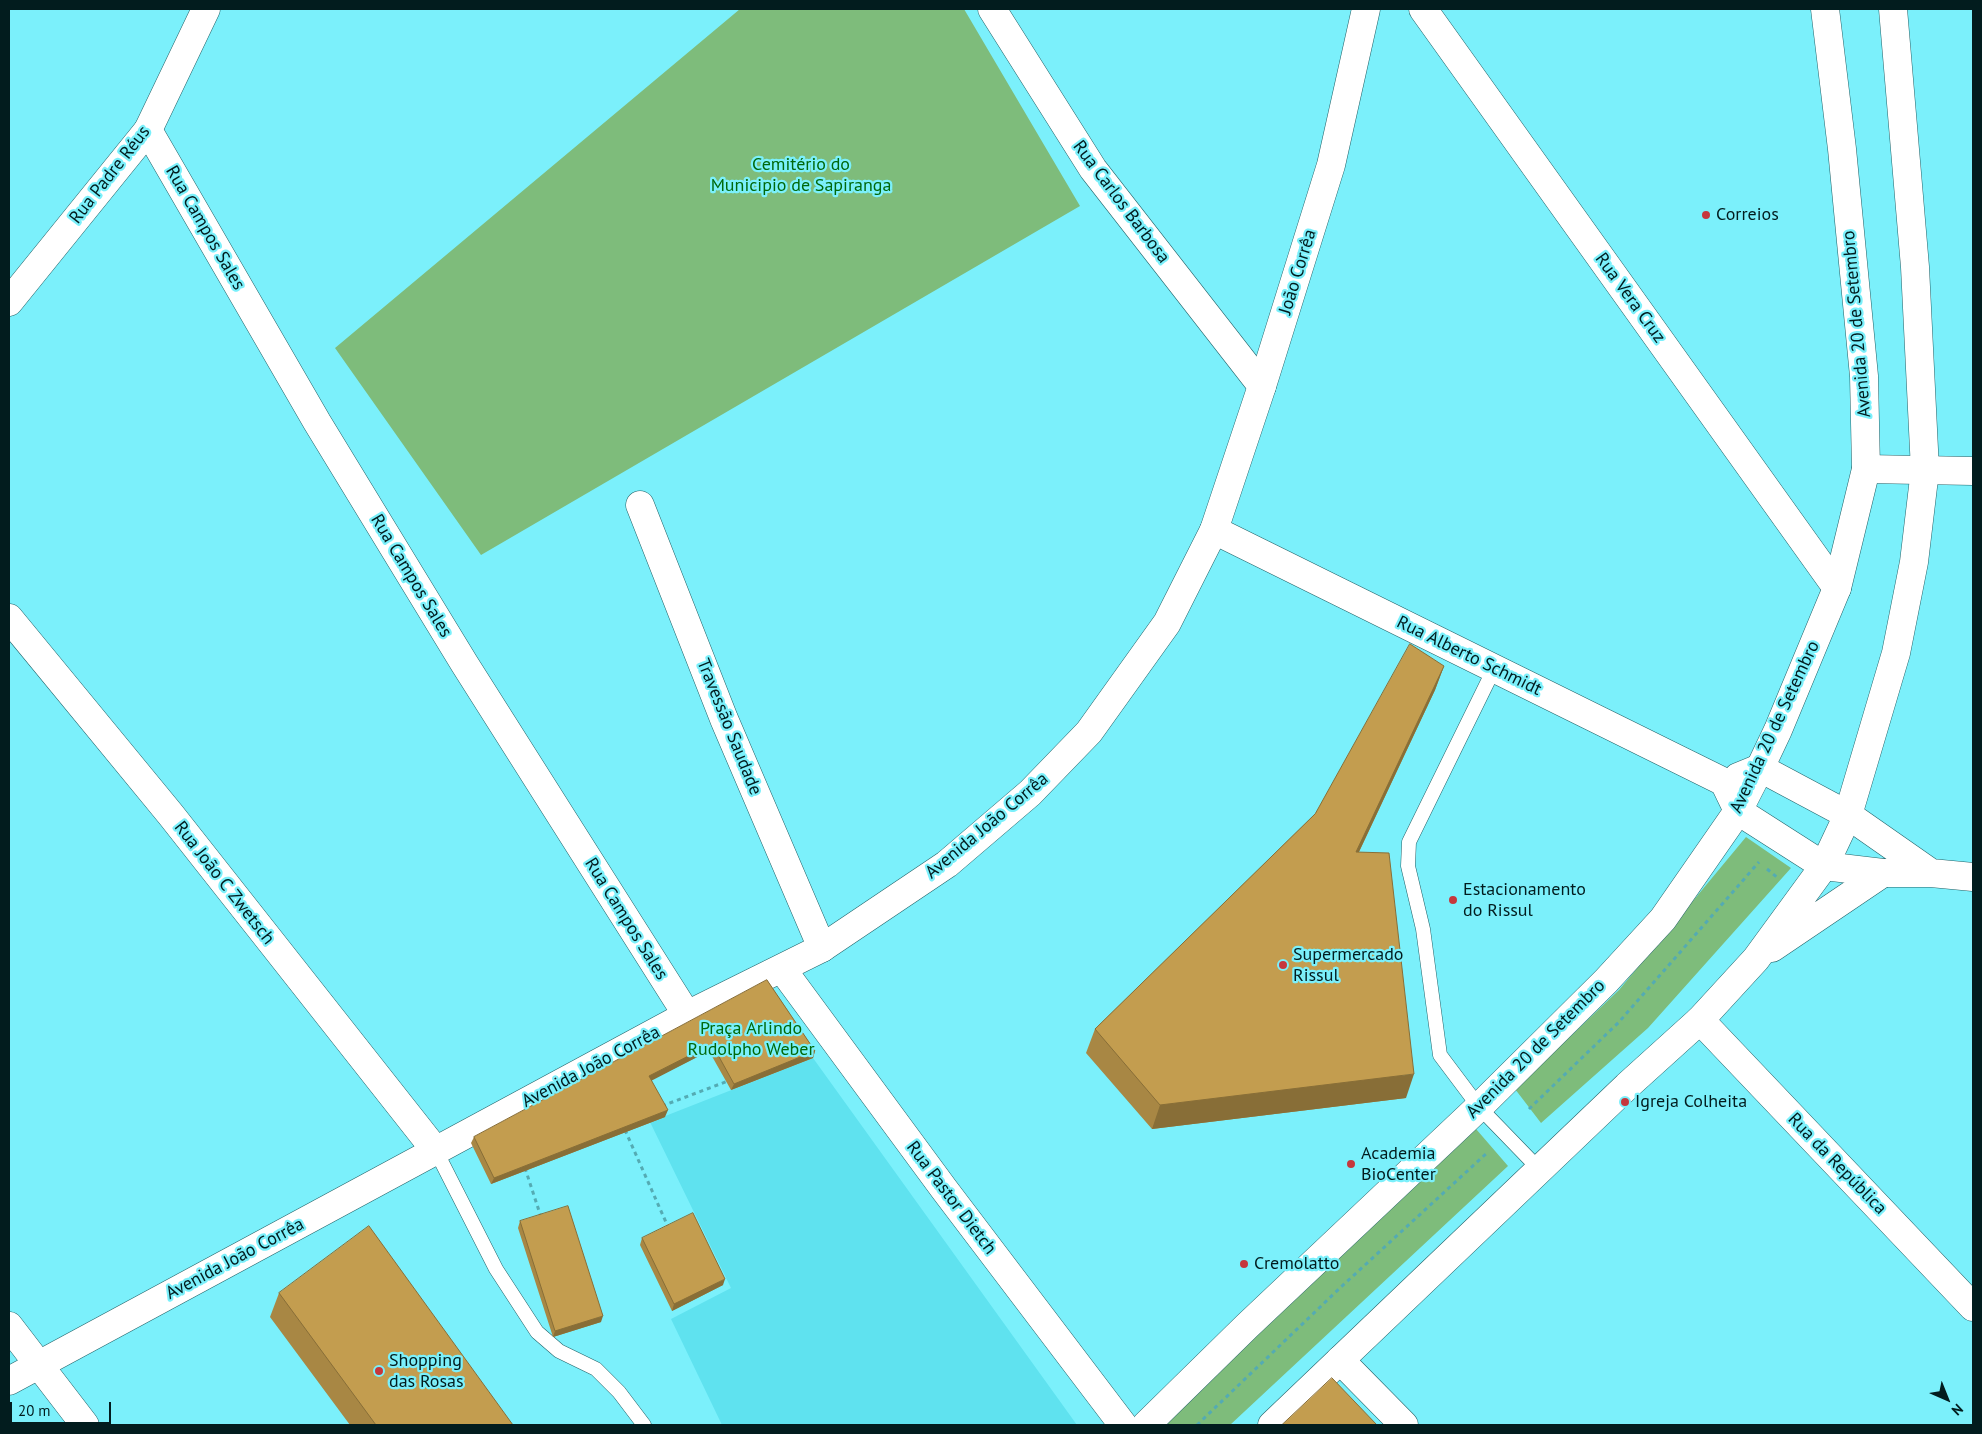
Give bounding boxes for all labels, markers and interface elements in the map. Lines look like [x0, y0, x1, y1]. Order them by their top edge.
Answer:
street label: Rua Padre Réus [65, 122, 155, 228]
street label: Rua Carlos Barbosa [1068, 137, 1174, 267]
park label: Cemitério do Municipio de Sapiranga [711, 154, 891, 196]
street label: Rua Campos Sales [161, 162, 249, 294]
place label: Correios [1716, 204, 1779, 226]
marker: Correios [1700, 209, 1712, 221]
street label: João Corrêa [1275, 227, 1321, 317]
street label: Avenida 20 de Setembro [1838, 230, 1876, 418]
street label: Rua Vera Cruz [1590, 249, 1670, 347]
street label: Rua Campos Sales [366, 511, 456, 641]
street label: Rua Alberto Schmidt [1393, 612, 1545, 700]
street label: Avenida 20 de Setembro [1726, 637, 1824, 817]
street label: Travessão Saudade [692, 656, 766, 798]
street label: Avenida João Corrêa [921, 768, 1053, 884]
street label: Rua João C Zwetsch [169, 817, 279, 949]
street label: Rua Campos Sales [580, 854, 672, 984]
place label: Estacionamento do Rissul [1463, 879, 1586, 922]
marker: Estacionamento do Rissul [1447, 894, 1459, 906]
place label: Supermercado Rissul [1293, 944, 1404, 986]
marker: Supermercado Rissul [1277, 959, 1289, 971]
street label: Avenida 20 de Setembro [1462, 975, 1610, 1123]
park label: Praça Arlindo Rudolpho Weber [687, 1018, 815, 1060]
street label: Avenida João Corrêa [518, 1021, 664, 1113]
place label: Igreja Colheita [1635, 1091, 1747, 1113]
marker: Igreja Colheita [1619, 1096, 1631, 1108]
street label: Rua da República [1783, 1109, 1891, 1219]
street label: Rua Pastor Dietch [901, 1137, 1001, 1259]
place label: Academia BioCenter [1361, 1143, 1436, 1186]
marker: Academia BioCenter [1345, 1158, 1357, 1170]
street label: Avenida João Corrêa [162, 1213, 308, 1305]
place label: Cremolatto [1254, 1253, 1339, 1275]
marker: Cremolatto [1238, 1258, 1250, 1270]
place label: Shopping das Rosas [389, 1350, 464, 1392]
marker: Shopping das Rosas [373, 1365, 385, 1377]
north arrow [1922, 1374, 1972, 1424]
scale bar [12, 1392, 114, 1424]
text: N [1948, 1400, 1967, 1419]
text: 20 m [18, 1401, 51, 1420]

